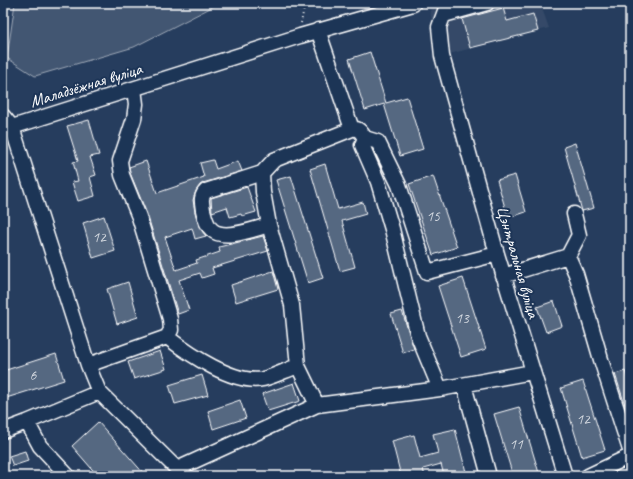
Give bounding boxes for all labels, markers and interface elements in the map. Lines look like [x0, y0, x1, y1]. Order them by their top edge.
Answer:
street label: Маладзёжная вуліца [27, 58, 146, 112]
street label: Цэнтральная вуліца [492, 203, 545, 322]
house number: 15 [426, 207, 441, 226]
house number: 12 [92, 228, 107, 247]
house number: 13 [455, 309, 470, 328]
house number: 6 [30, 366, 38, 385]
house number: 12 [576, 410, 591, 429]
house number: 11 [509, 435, 524, 454]

